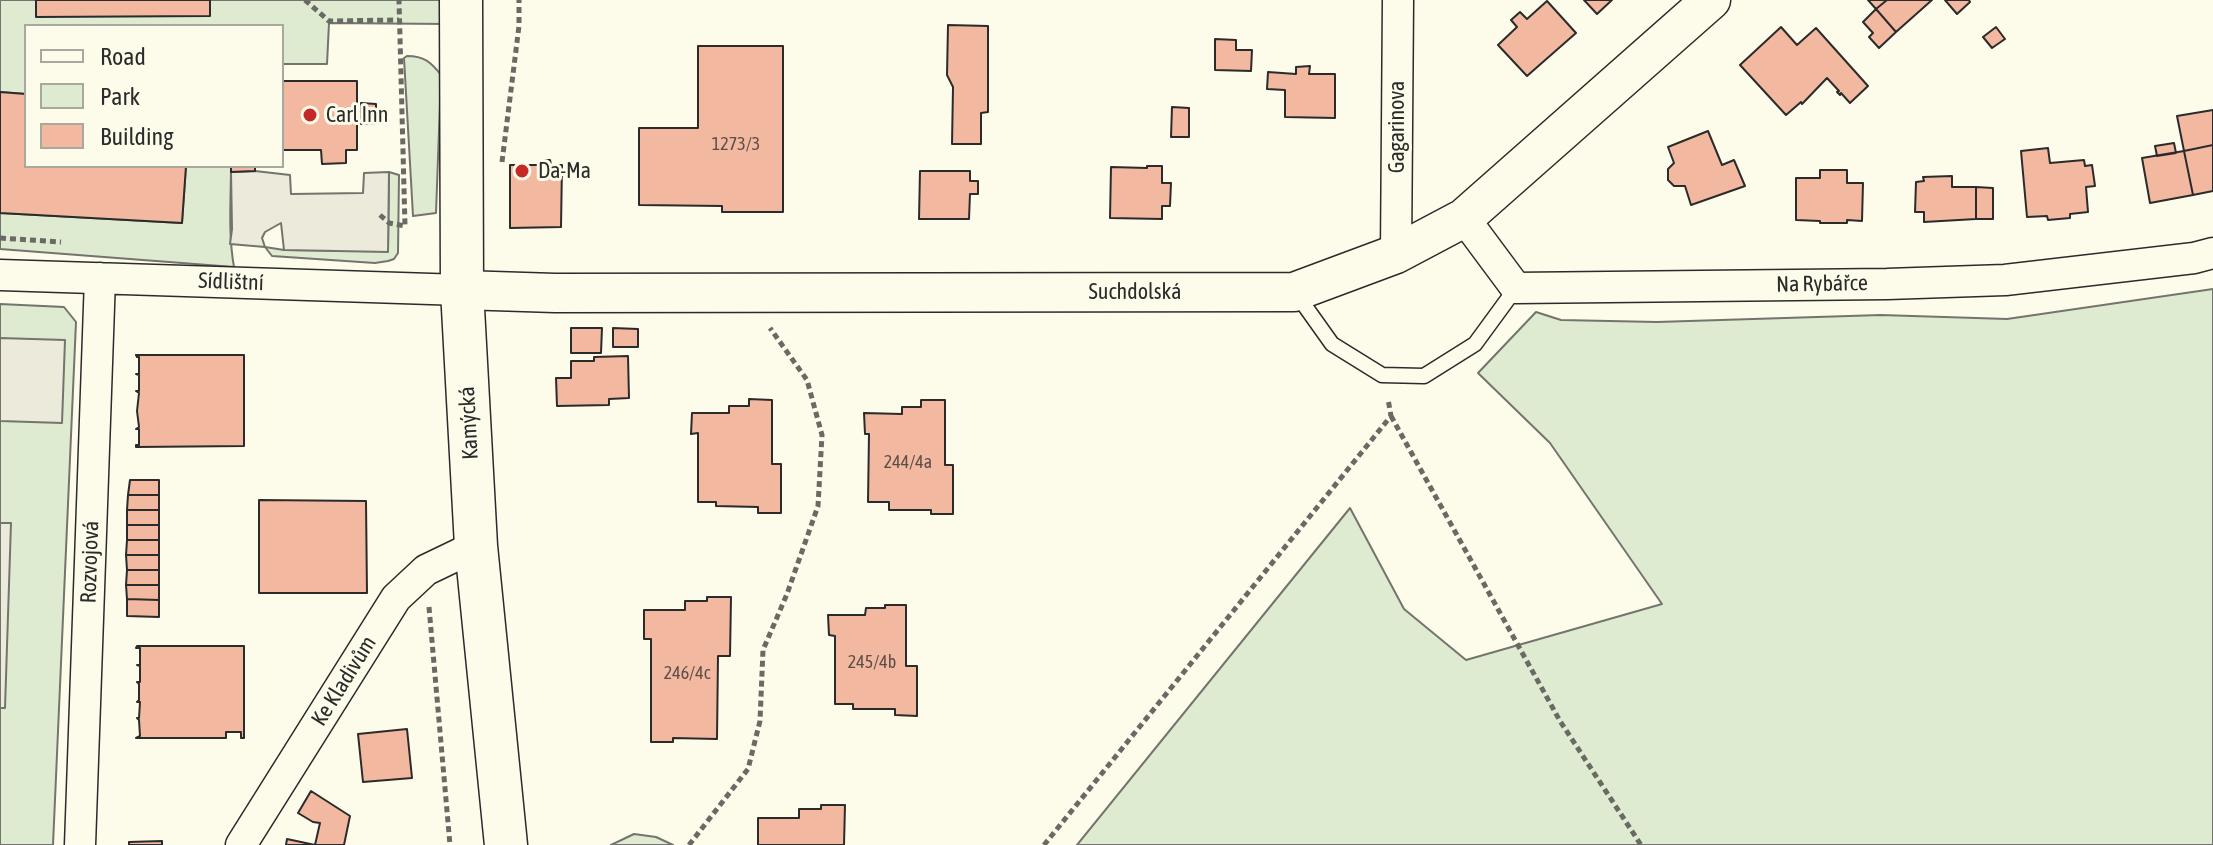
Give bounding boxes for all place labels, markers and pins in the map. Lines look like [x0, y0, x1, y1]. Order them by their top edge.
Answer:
place label: Carl Inn [326, 102, 388, 128]
marker: Carl Inn [301, 106, 319, 124]
place label: Da-Ma [538, 158, 591, 184]
marker: Da-Ma [513, 162, 531, 180]

